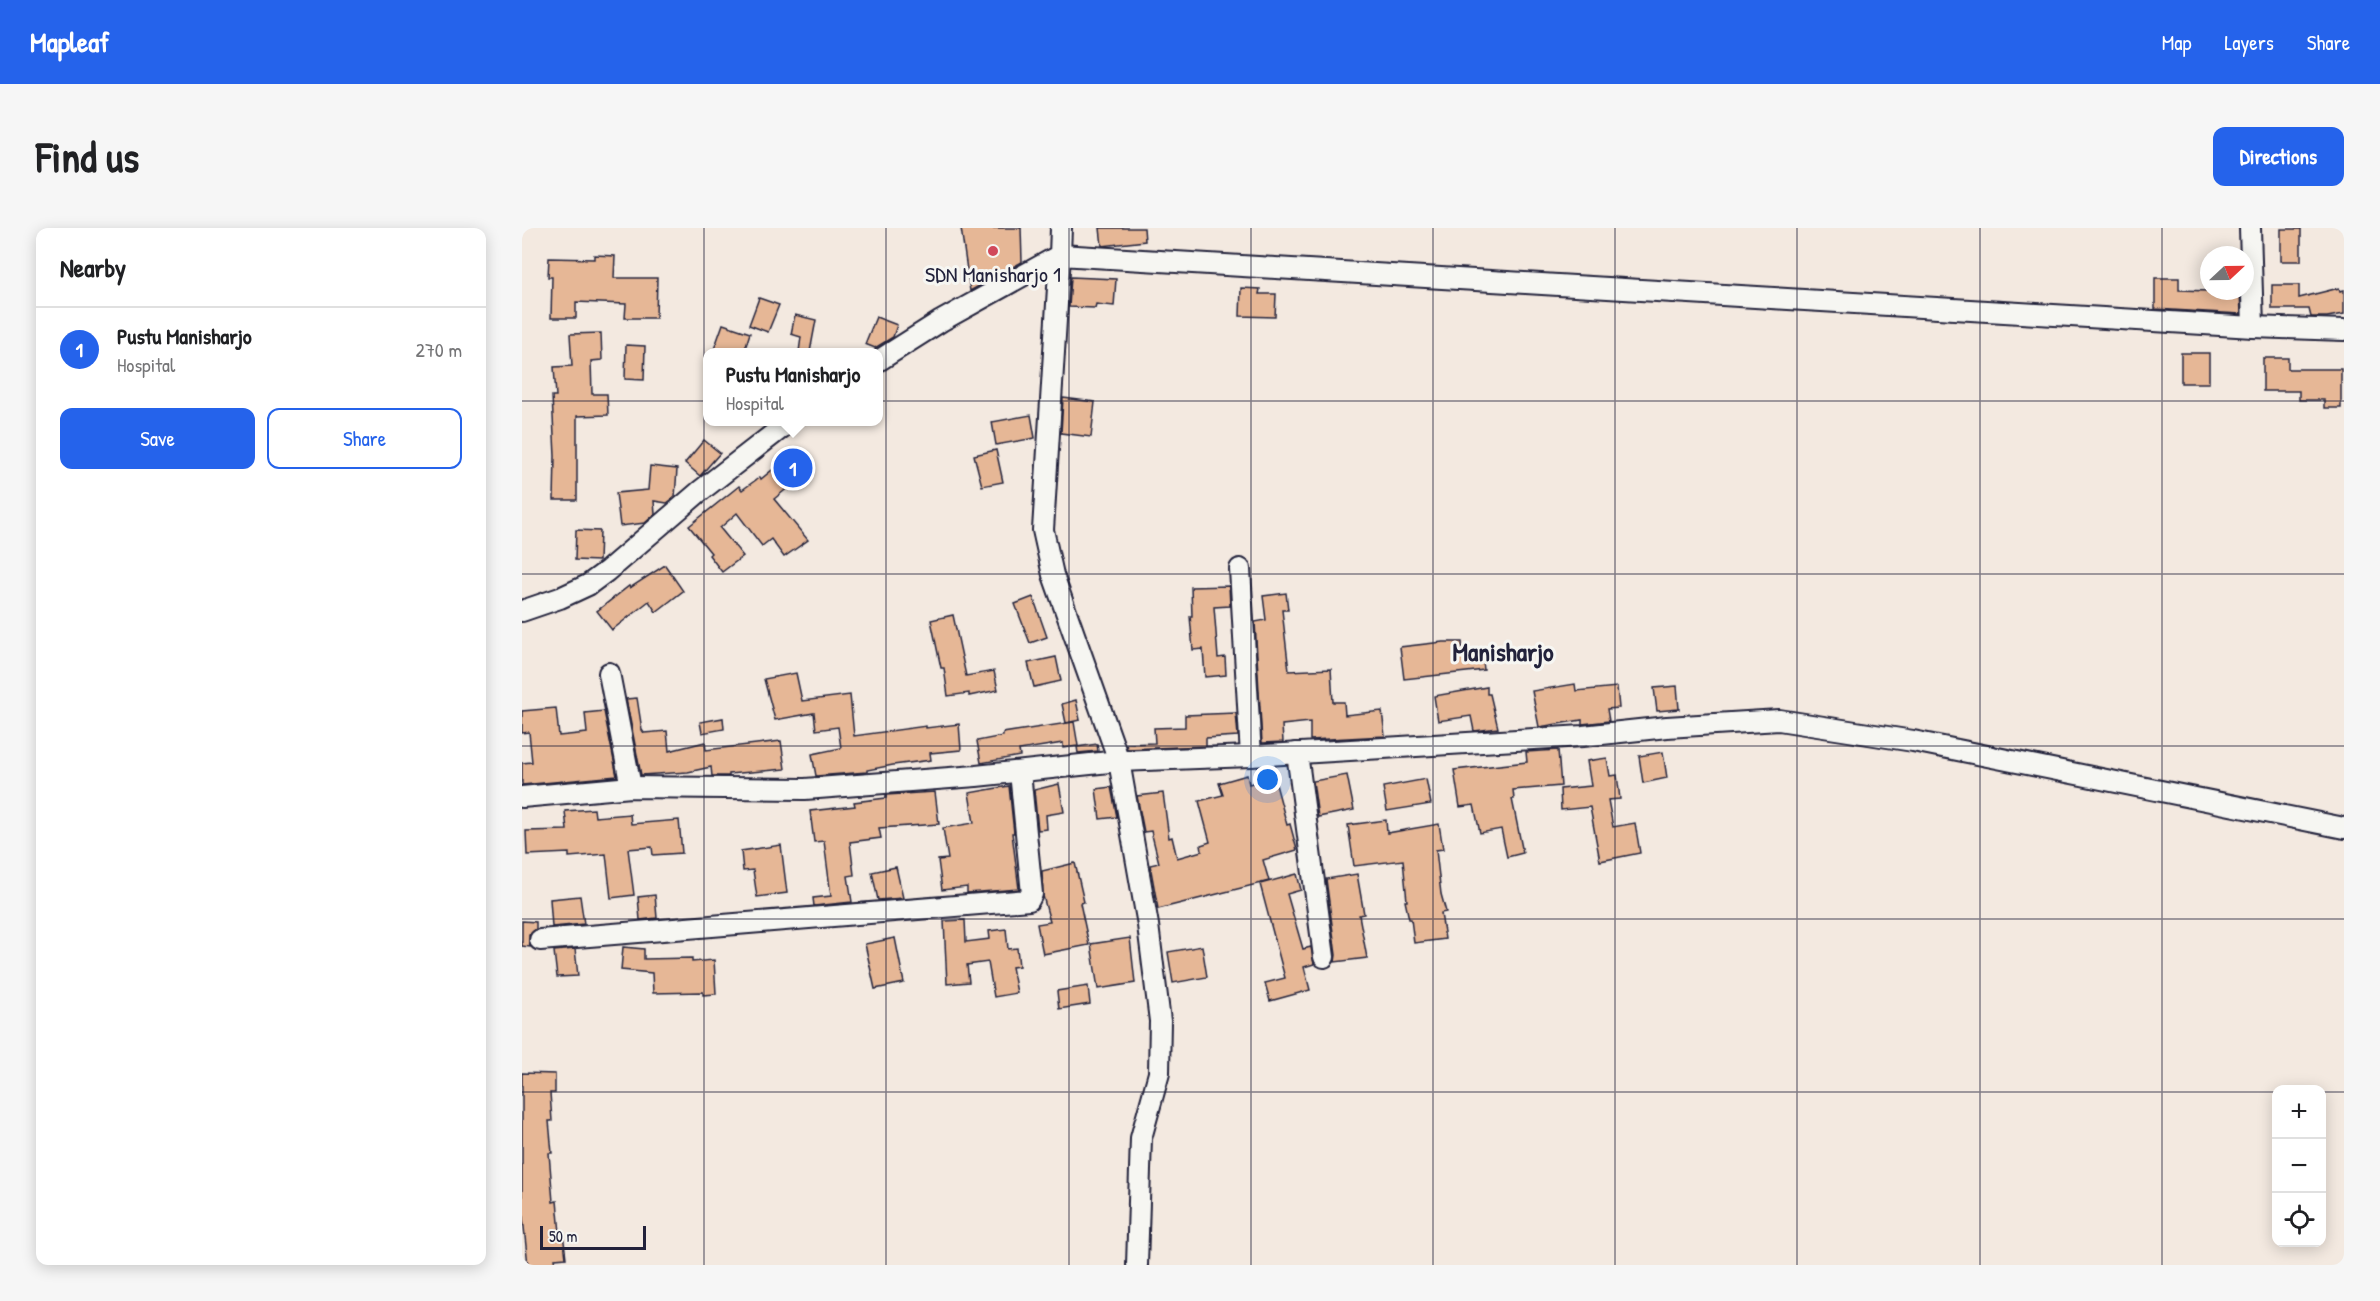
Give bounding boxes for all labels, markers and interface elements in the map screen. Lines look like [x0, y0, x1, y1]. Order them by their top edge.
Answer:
text: Mapleaf [30, 23, 109, 61]
text: Map [2162, 28, 2191, 57]
text: Layers [2224, 28, 2274, 57]
text: Share [2307, 28, 2350, 57]
button: Directions [2213, 127, 2344, 186]
text: Find us [36, 128, 139, 185]
marker: SDN Manisharjo 1 [986, 244, 1000, 258]
north arrow [2200, 246, 2254, 300]
text: Nearby [60, 250, 126, 285]
place label: SDN Manisharjo 1 [925, 259, 1061, 289]
text: Pustu Manisharjo [117, 321, 252, 351]
text: 1 [76, 336, 83, 363]
text: 270 m [416, 336, 462, 363]
popup [703, 348, 883, 426]
text: Hospital [117, 351, 175, 378]
text: Pustu Manisharjo [726, 359, 860, 389]
text: Hospital [726, 389, 784, 416]
button: Save [60, 408, 255, 469]
button: Share [267, 408, 462, 469]
pin: 1 [774, 446, 812, 490]
district label: Manisharjo [1453, 634, 1554, 669]
your location [1253, 765, 1282, 794]
map controls [2272, 1085, 2326, 1247]
button: + [2272, 1085, 2326, 1139]
button: − [2272, 1139, 2326, 1193]
button: locate [2272, 1193, 2326, 1247]
scale bar [540, 1223, 646, 1250]
text: 50 m [549, 1225, 578, 1247]

